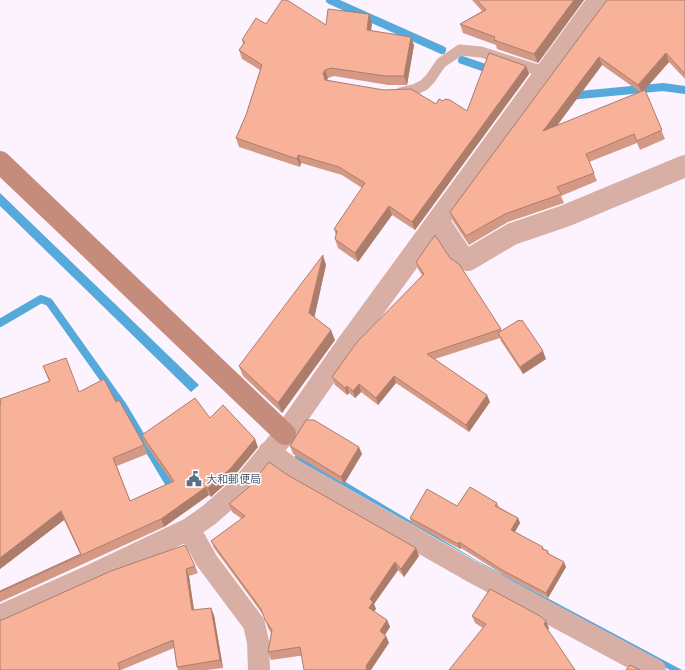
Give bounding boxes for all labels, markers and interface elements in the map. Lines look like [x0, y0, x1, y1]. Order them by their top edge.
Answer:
public building icon: 大和郵便局 [185, 470, 203, 488]
place label: 大和郵便局 [206, 472, 261, 487]

